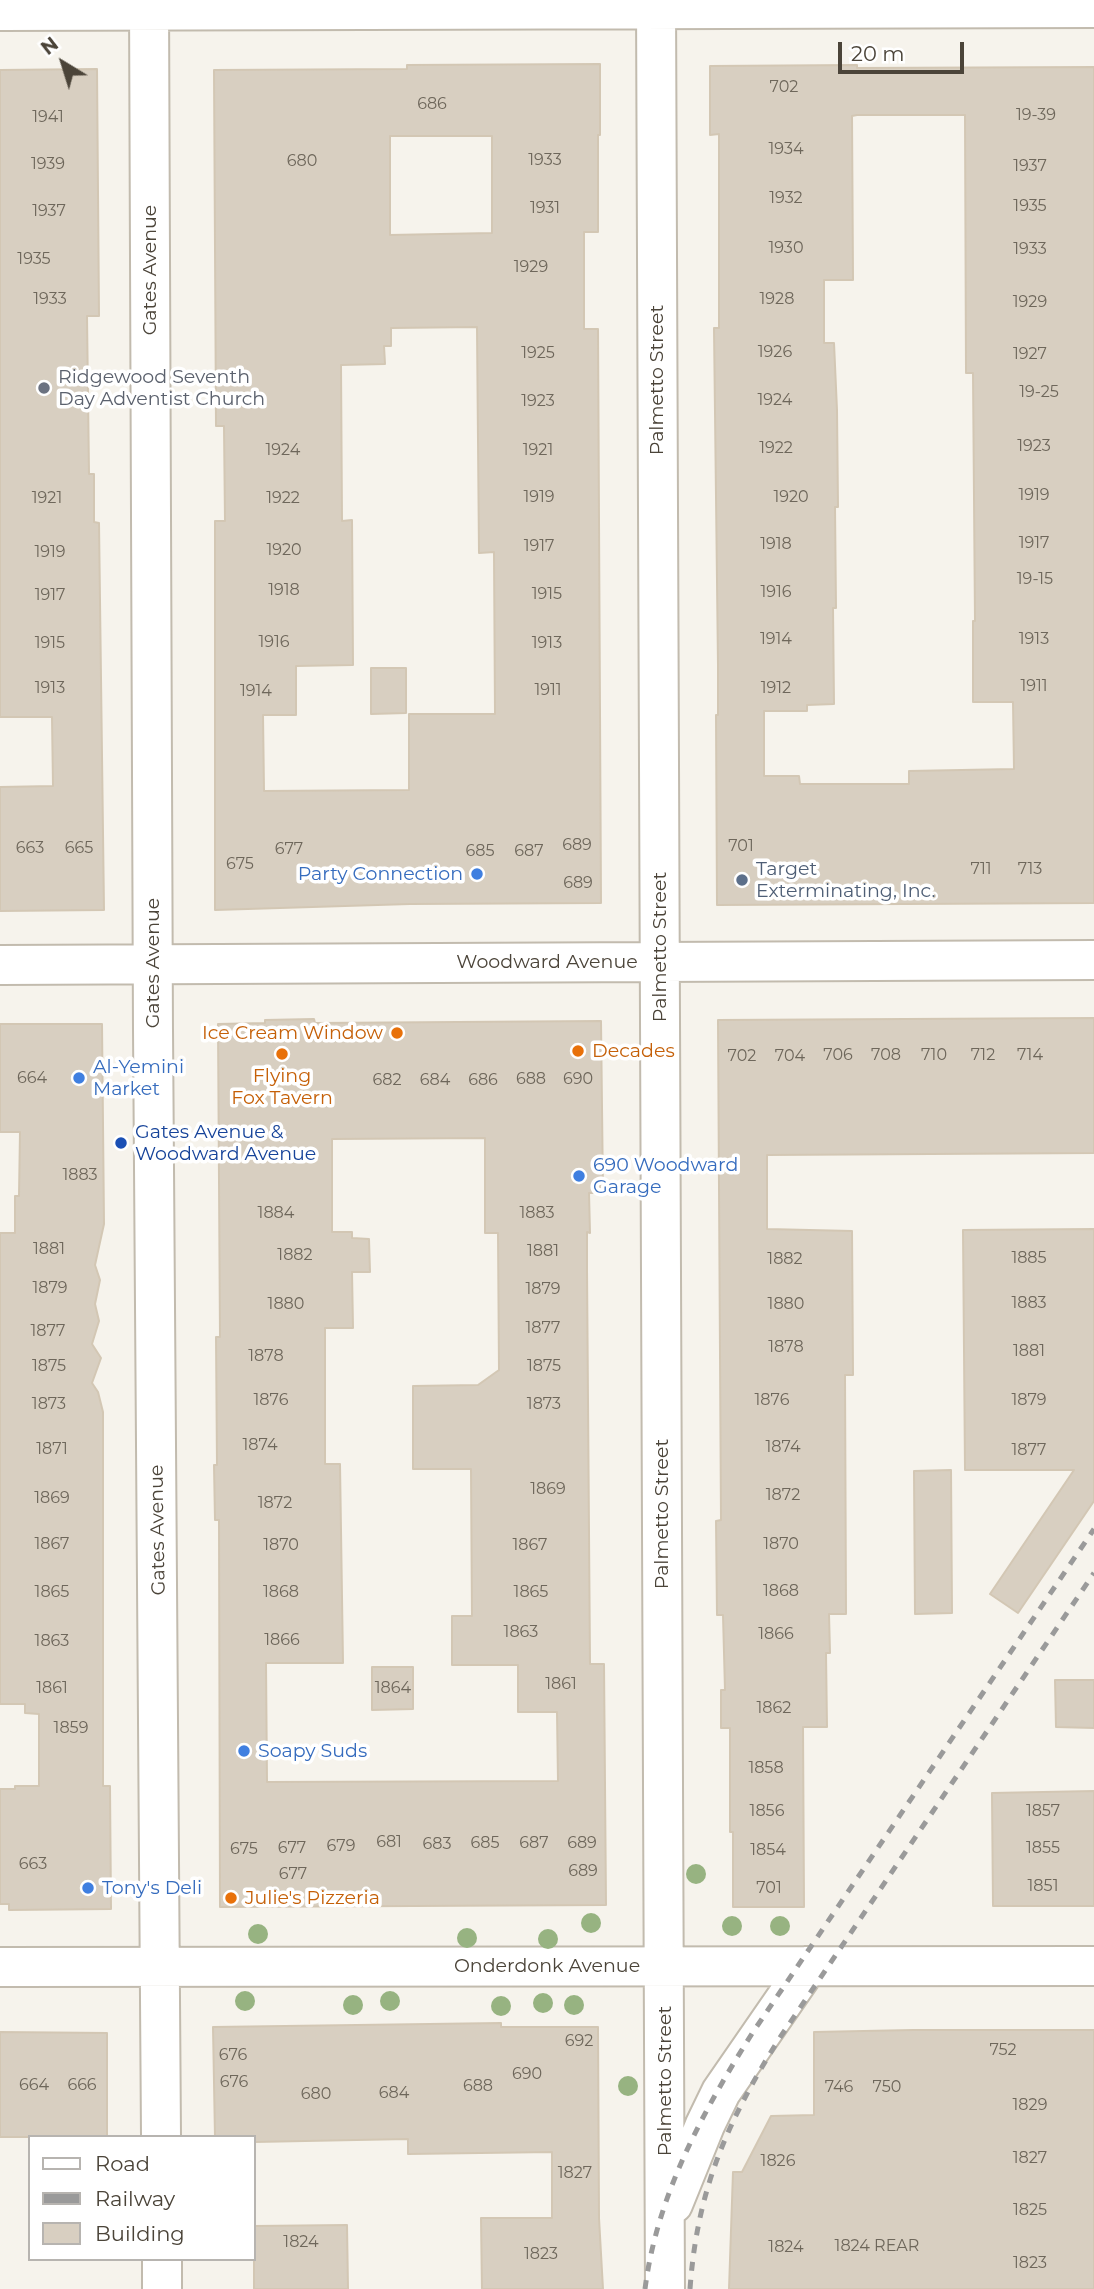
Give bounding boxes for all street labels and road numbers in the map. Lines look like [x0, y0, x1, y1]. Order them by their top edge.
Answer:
street label: Gates Avenue [139, 205, 161, 335]
street label: Palmetto Street [646, 305, 668, 455]
street label: Palmetto Street [649, 872, 671, 1022]
street label: Gates Avenue [142, 898, 164, 1028]
street label: Woodward Avenue [456, 951, 638, 973]
street label: Palmetto Street [651, 1439, 673, 1589]
street label: Gates Avenue [145, 1464, 171, 1596]
street label: Onderdonk Avenue [454, 1955, 640, 1977]
street label: Palmetto Street [654, 2006, 676, 2156]

